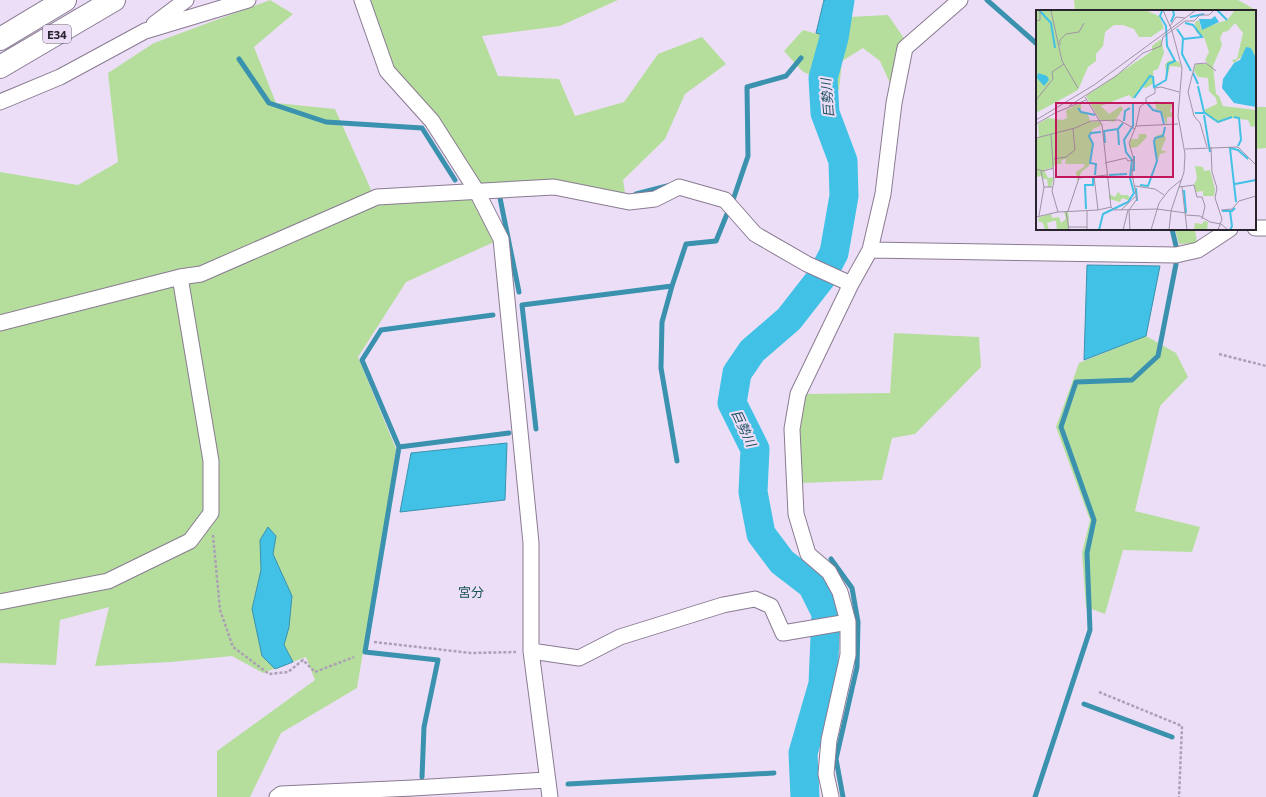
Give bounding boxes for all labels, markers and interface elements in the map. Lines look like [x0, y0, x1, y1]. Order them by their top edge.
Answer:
inset map [1036, 10, 1256, 230]
road number: E34 [43, 25, 71, 43]
water label: 巨勢川 [817, 76, 837, 118]
water label: 巨勢川 [729, 407, 760, 451]
district label: 宮分 [458, 584, 484, 600]

